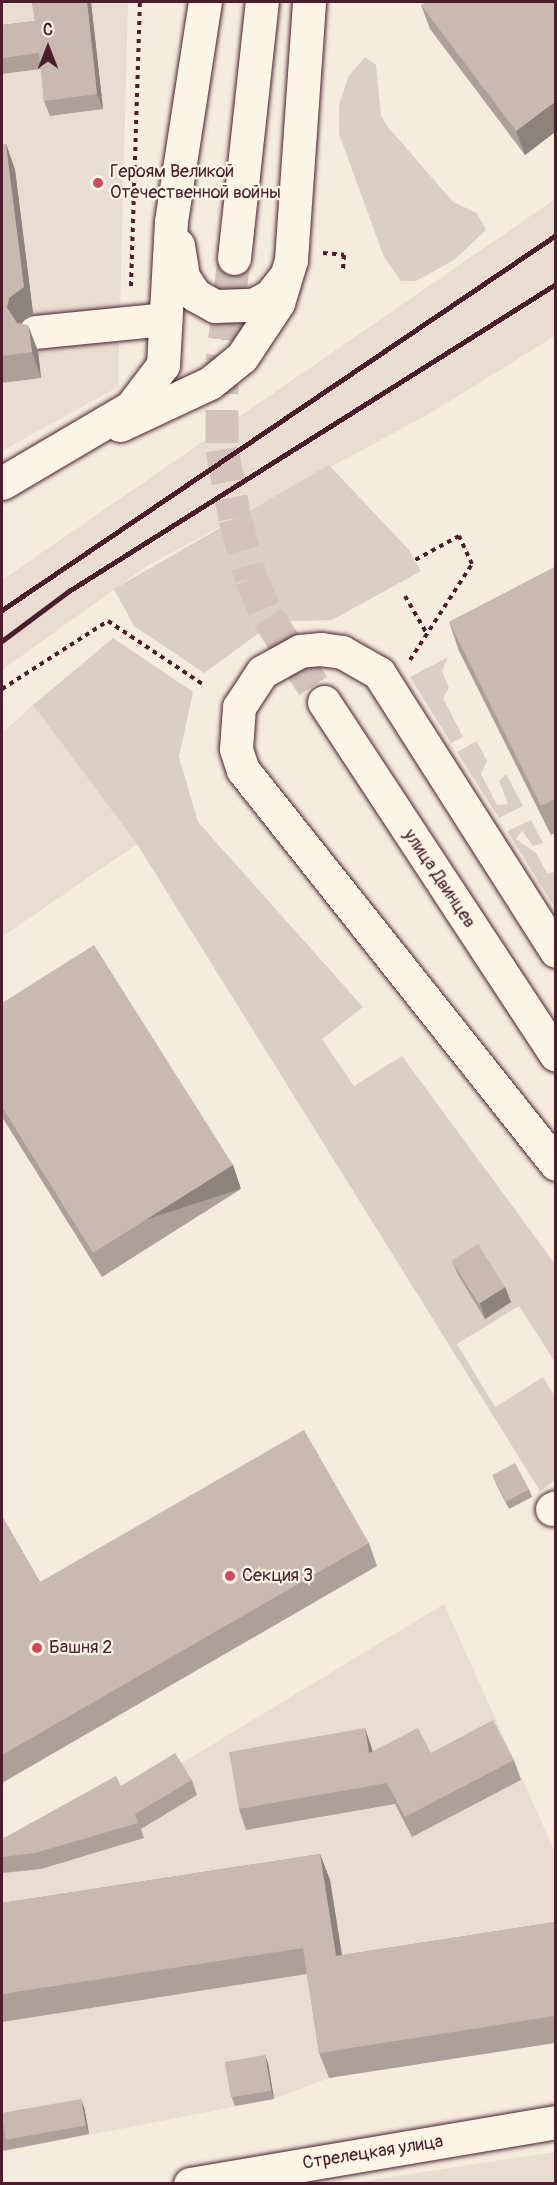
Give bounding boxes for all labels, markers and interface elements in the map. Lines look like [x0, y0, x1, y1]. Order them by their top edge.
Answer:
north arrow [18, 18, 78, 78]
text: С [43, 20, 53, 40]
place label: Героям Великой Отечественной войны [110, 162, 281, 204]
marker: Героям Великой Отечественной войны [91, 176, 105, 190]
street label: улица Двинцев [398, 826, 480, 932]
place label: Секция 3 [242, 1565, 313, 1587]
marker: Секция 3 [223, 1569, 237, 1583]
place label: Башня 2 [49, 1637, 112, 1659]
marker: Башня 2 [30, 1641, 44, 1655]
street label: Стрелецкая улица [301, 2131, 445, 2175]

